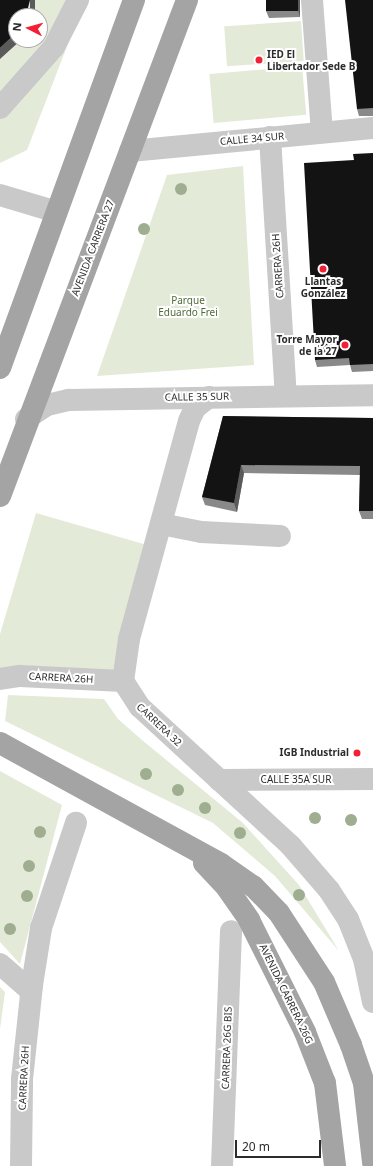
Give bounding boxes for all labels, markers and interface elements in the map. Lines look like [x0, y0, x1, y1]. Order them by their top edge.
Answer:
north arrow [8, 8, 48, 48]
text: N [9, 22, 24, 32]
place label: IED El Libertador Sede B [267, 48, 355, 72]
marker: IED El Libertador Sede B [254, 55, 264, 65]
street label: CALLE 34 SUR [219, 130, 285, 148]
street label: AVENIDA CARRERA 27 [69, 198, 117, 298]
street label: CARRERA 26H [270, 233, 286, 299]
marker: Llantas González [318, 264, 328, 274]
place label: Llantas González [301, 275, 345, 298]
park label: Parque Eduardo Frei [158, 294, 218, 318]
place label: Torre Mayor de la 27 [277, 333, 337, 356]
marker: Torre Mayor de la 27 [340, 340, 350, 350]
street label: CALLE 35 SUR [165, 390, 229, 404]
street label: CARRERA 26H [28, 670, 94, 686]
street label: CARRERA 32 [134, 701, 184, 749]
place label: IGB Industrial [280, 747, 349, 759]
marker: IGB Industrial [352, 748, 362, 758]
street label: CALLE 35A SUR [261, 774, 331, 786]
street label: AVENIDA CARRERA 26G [257, 942, 315, 1046]
street label: CARRERA 26G BIS [220, 1007, 234, 1089]
street label: CARRERA 26H [16, 1045, 32, 1111]
scale bar [237, 1132, 323, 1158]
text: 20 m [242, 1138, 270, 1155]

